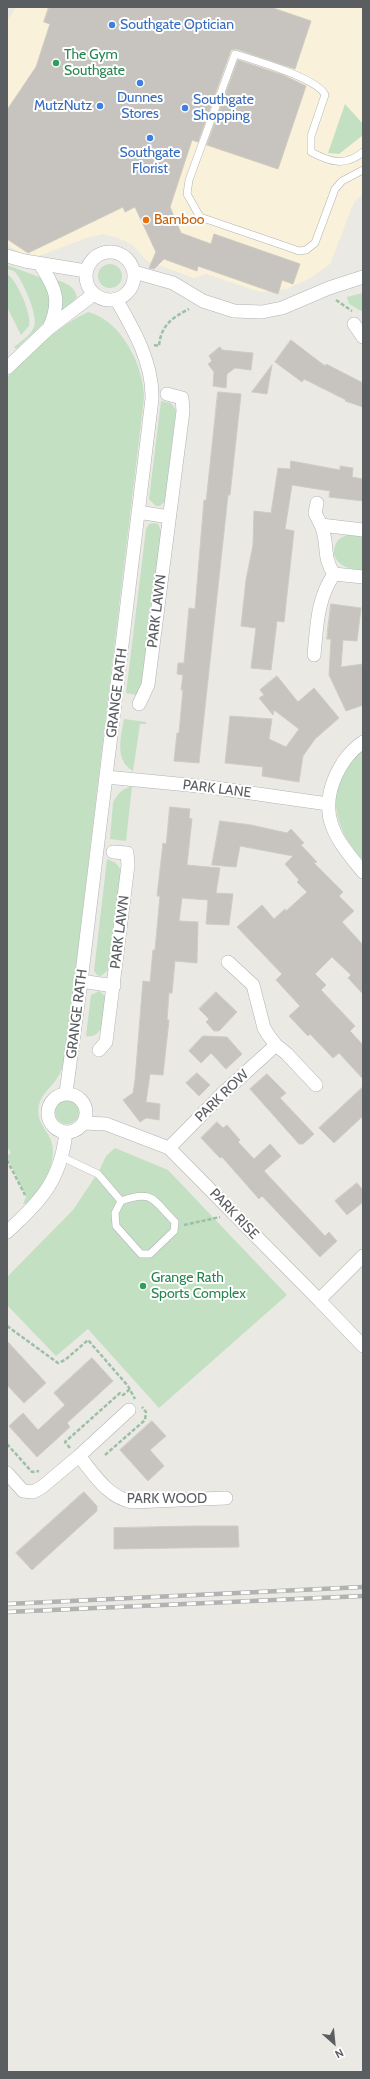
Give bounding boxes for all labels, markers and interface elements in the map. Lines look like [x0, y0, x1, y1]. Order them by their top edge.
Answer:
place label: Southgate Optician [120, 17, 234, 33]
marker: Southgate Optician [107, 20, 117, 30]
place label: The Gym Southgate [64, 47, 125, 80]
marker: The Gym Southgate [51, 58, 61, 68]
marker: Dunnes Stores [135, 78, 145, 88]
place label: Dunnes Stores [117, 90, 163, 122]
place label: Southgate Shopping [193, 92, 254, 124]
place label: MutzNutz [34, 98, 92, 114]
marker: MutzNutz [95, 101, 105, 111]
marker: Southgate Shopping [180, 103, 190, 113]
marker: Southgate Florist [145, 133, 155, 143]
place label: Southgate Florist [120, 145, 180, 178]
place label: Bamboo [154, 212, 205, 228]
marker: Bamboo [141, 215, 151, 225]
street label: PARK LAWN [144, 573, 170, 649]
street label: GRANGE RATH [103, 647, 131, 739]
street label: PARK LANE [182, 776, 252, 802]
street label: PARK LAWN [107, 894, 133, 970]
street label: GRANGE RATH [63, 968, 91, 1060]
street label: PARK ROW [192, 1066, 252, 1126]
street label: PARK RISE [206, 1185, 262, 1243]
place label: Grange Rath Sports Complex [151, 1270, 246, 1302]
marker: Grange Rath Sports Complex [138, 1281, 148, 1291]
street label: PARK WOOD [127, 1491, 207, 1507]
north arrow [314, 2023, 354, 2063]
text: N [333, 2046, 346, 2062]

